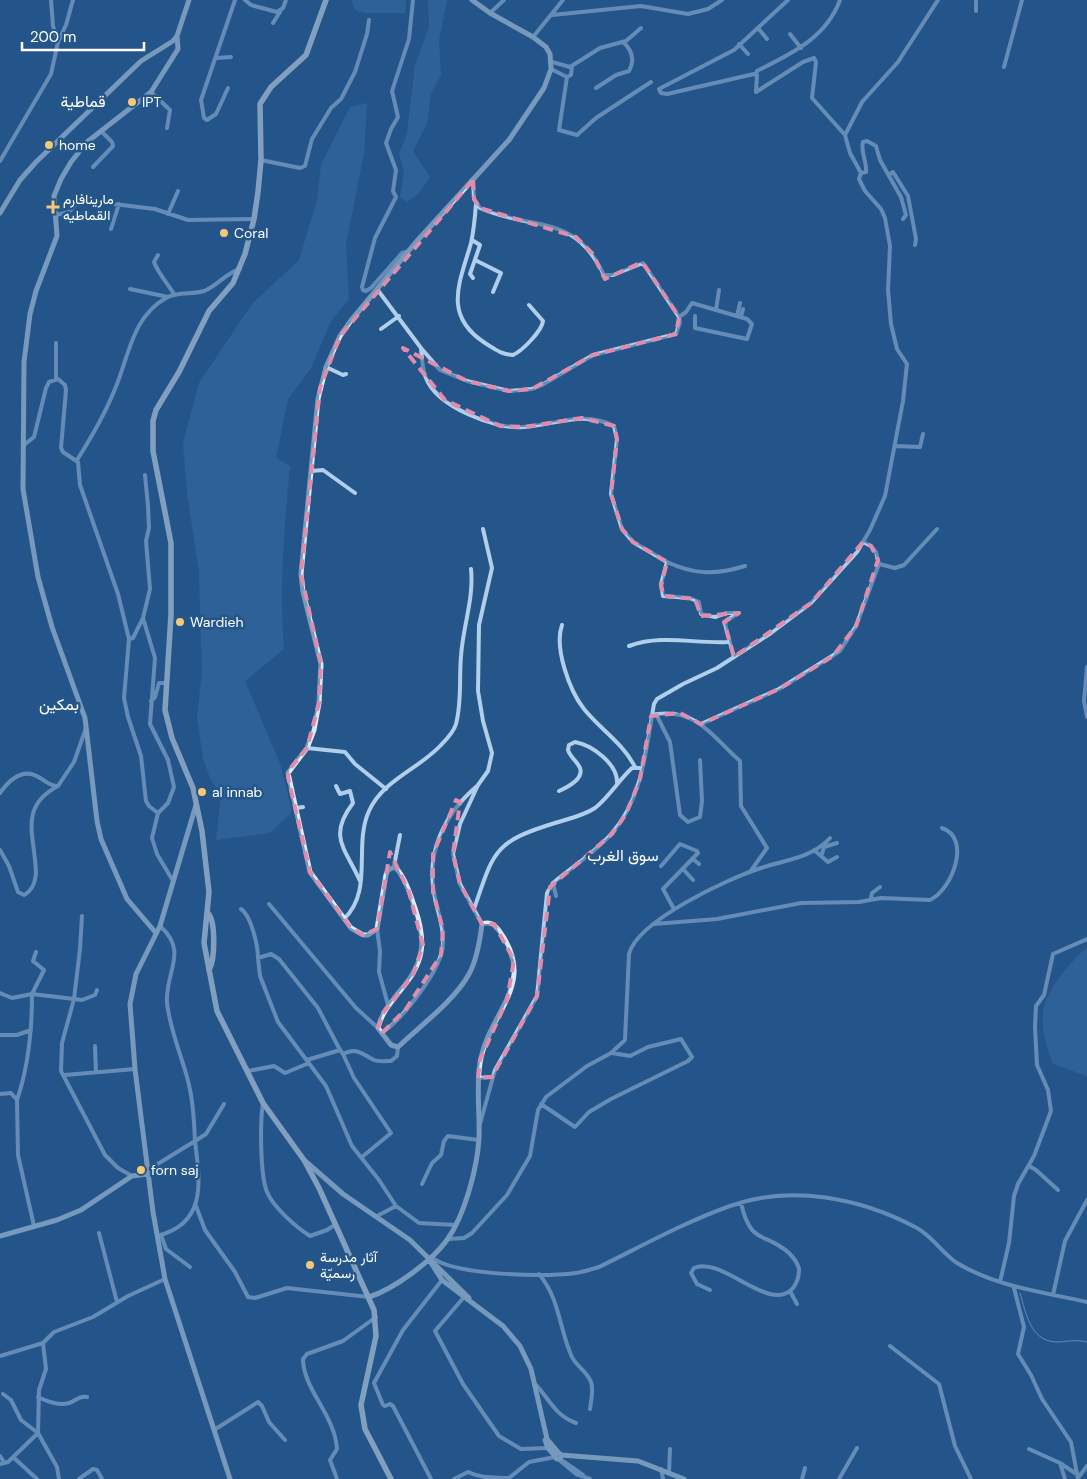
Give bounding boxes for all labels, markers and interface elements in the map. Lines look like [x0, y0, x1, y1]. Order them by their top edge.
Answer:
scale bar [22, 20, 145, 52]
text: 200 m [30, 27, 76, 47]
district label: قماطية [60, 91, 106, 112]
place label: IPT [142, 93, 161, 111]
marker: IPT [126, 96, 138, 108]
place label: home [59, 136, 96, 154]
marker: home [43, 139, 55, 151]
place label: مارينافارم القماطيه [63, 190, 114, 224]
marker: مارينافارم القماطيه [47, 201, 59, 213]
place label: Coral [234, 224, 268, 242]
marker: Coral [218, 227, 230, 239]
place label: Wardieh [190, 613, 244, 631]
marker: Wardieh [174, 616, 186, 628]
district label: بمكين [39, 694, 79, 715]
place label: al innab [212, 783, 263, 801]
marker: al innab [196, 786, 208, 798]
district label: سوق الغرب [587, 845, 659, 866]
place label: forn saj [151, 1161, 199, 1179]
marker: forn saj [135, 1164, 147, 1176]
place label: آثار مدرسة رسميّة [320, 1248, 379, 1282]
marker: آثار مدرسة رسميّة [304, 1259, 316, 1271]

